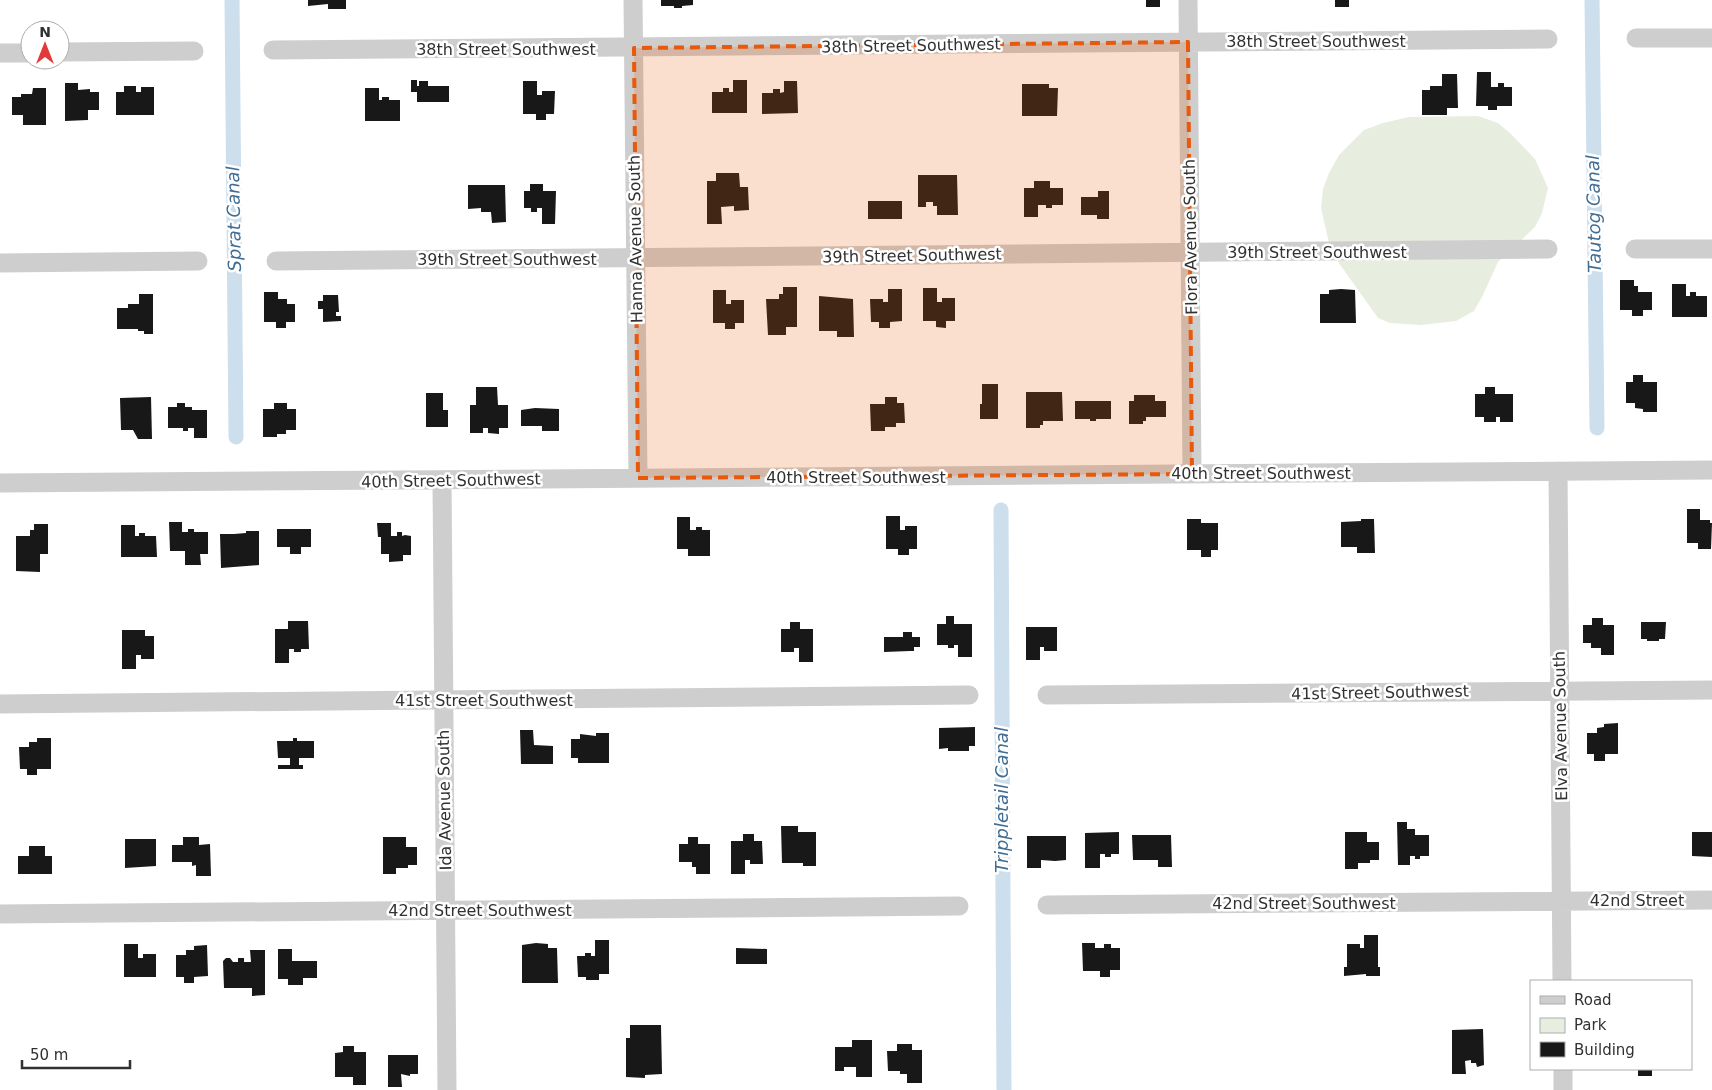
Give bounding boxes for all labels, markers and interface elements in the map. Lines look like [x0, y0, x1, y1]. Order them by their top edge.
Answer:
north arrow [20, 20, 70, 70]
text: N [39, 24, 51, 40]
street label: 38th Street Southwest [1226, 32, 1406, 51]
street label: 38th Street Southwest [821, 34, 1001, 57]
street label: 38th Street Southwest [416, 40, 596, 59]
street label: Hanna Avenue South [625, 155, 646, 323]
water label: Tautog Canal [1582, 155, 1605, 273]
street label: Flora Avenue South [1180, 159, 1201, 315]
water label: Sprat Canal [222, 166, 245, 272]
street label: 39th Street Southwest [1227, 243, 1407, 262]
street label: 39th Street Southwest [822, 244, 1002, 267]
street label: 39th Street Southwest [417, 250, 597, 269]
street label: 40th Street Southwest [1171, 464, 1351, 483]
street label: 40th Street Southwest [766, 468, 946, 487]
street label: 40th Street Southwest [361, 469, 541, 492]
street label: Elva Avenue South [1550, 651, 1571, 801]
street label: 41st Street Southwest [1291, 681, 1469, 704]
street label: 41st Street Southwest [395, 691, 573, 710]
water label: Trippletail Canal [991, 727, 1012, 873]
street label: Ida Avenue South [434, 729, 455, 871]
street label: 42nd Street [1590, 891, 1684, 910]
street label: 42nd Street Southwest [1212, 894, 1396, 913]
street label: 42nd Street Southwest [388, 901, 572, 920]
legend [1530, 980, 1692, 1070]
text: Road [1574, 991, 1612, 1009]
text: Park [1574, 1016, 1607, 1034]
scale bar [22, 1038, 130, 1070]
text: Building [1574, 1041, 1635, 1059]
text: 50 m [30, 1046, 68, 1064]

